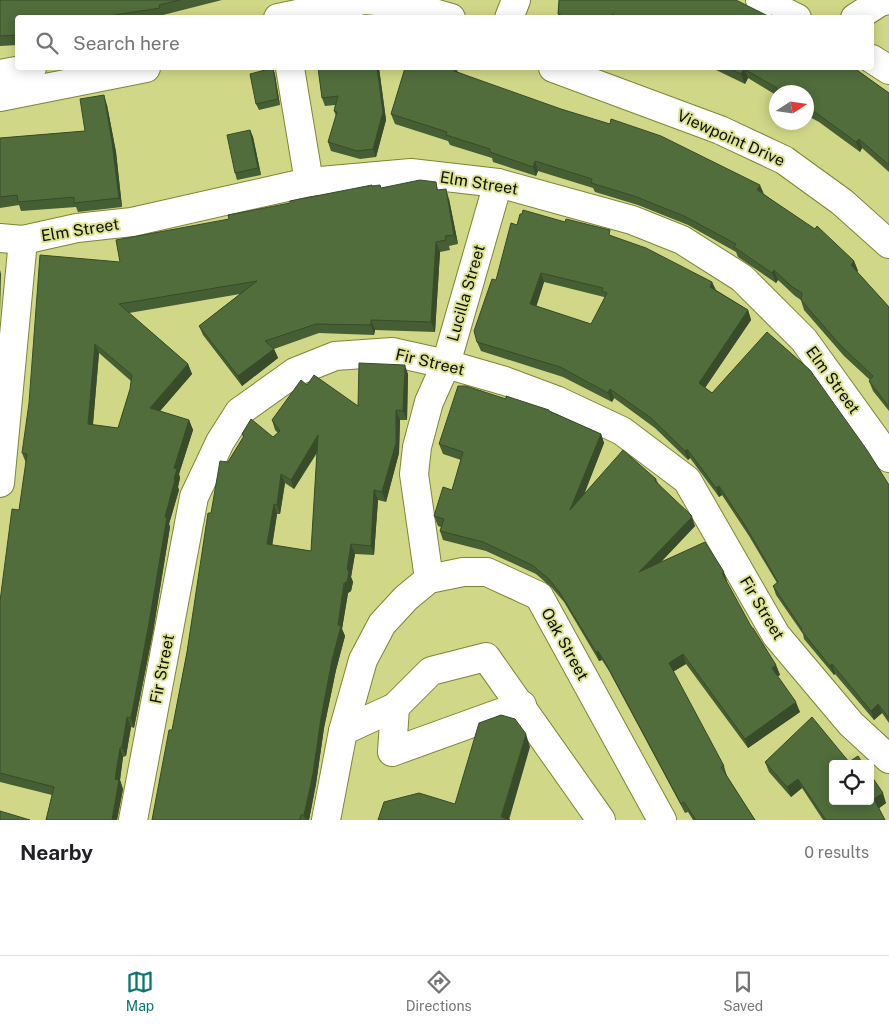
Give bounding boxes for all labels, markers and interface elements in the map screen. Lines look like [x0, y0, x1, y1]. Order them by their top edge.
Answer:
search box [15, 15, 874, 70]
icon: search [33, 29, 61, 57]
text: Search here [73, 32, 180, 54]
north arrow [769, 85, 814, 130]
street label: Viewpoint Drive [674, 106, 788, 170]
street label: Elm Street [439, 167, 519, 199]
street label: Elm Street [40, 214, 120, 246]
street label: Lucilla Street [443, 242, 489, 344]
street label: Elm Street [802, 342, 864, 418]
street label: Fir Street [394, 345, 466, 379]
street label: Fir Street [736, 573, 788, 643]
street label: Oak Street [537, 604, 593, 684]
street label: Fir Street [146, 633, 178, 705]
map controls [829, 760, 874, 805]
button: locate [829, 760, 874, 805]
text: Nearby [20, 840, 93, 865]
text: 0 results [804, 843, 869, 862]
tab: Map [126, 968, 154, 1014]
tab: Directions [406, 968, 472, 1014]
tab: Saved [723, 968, 763, 1014]

